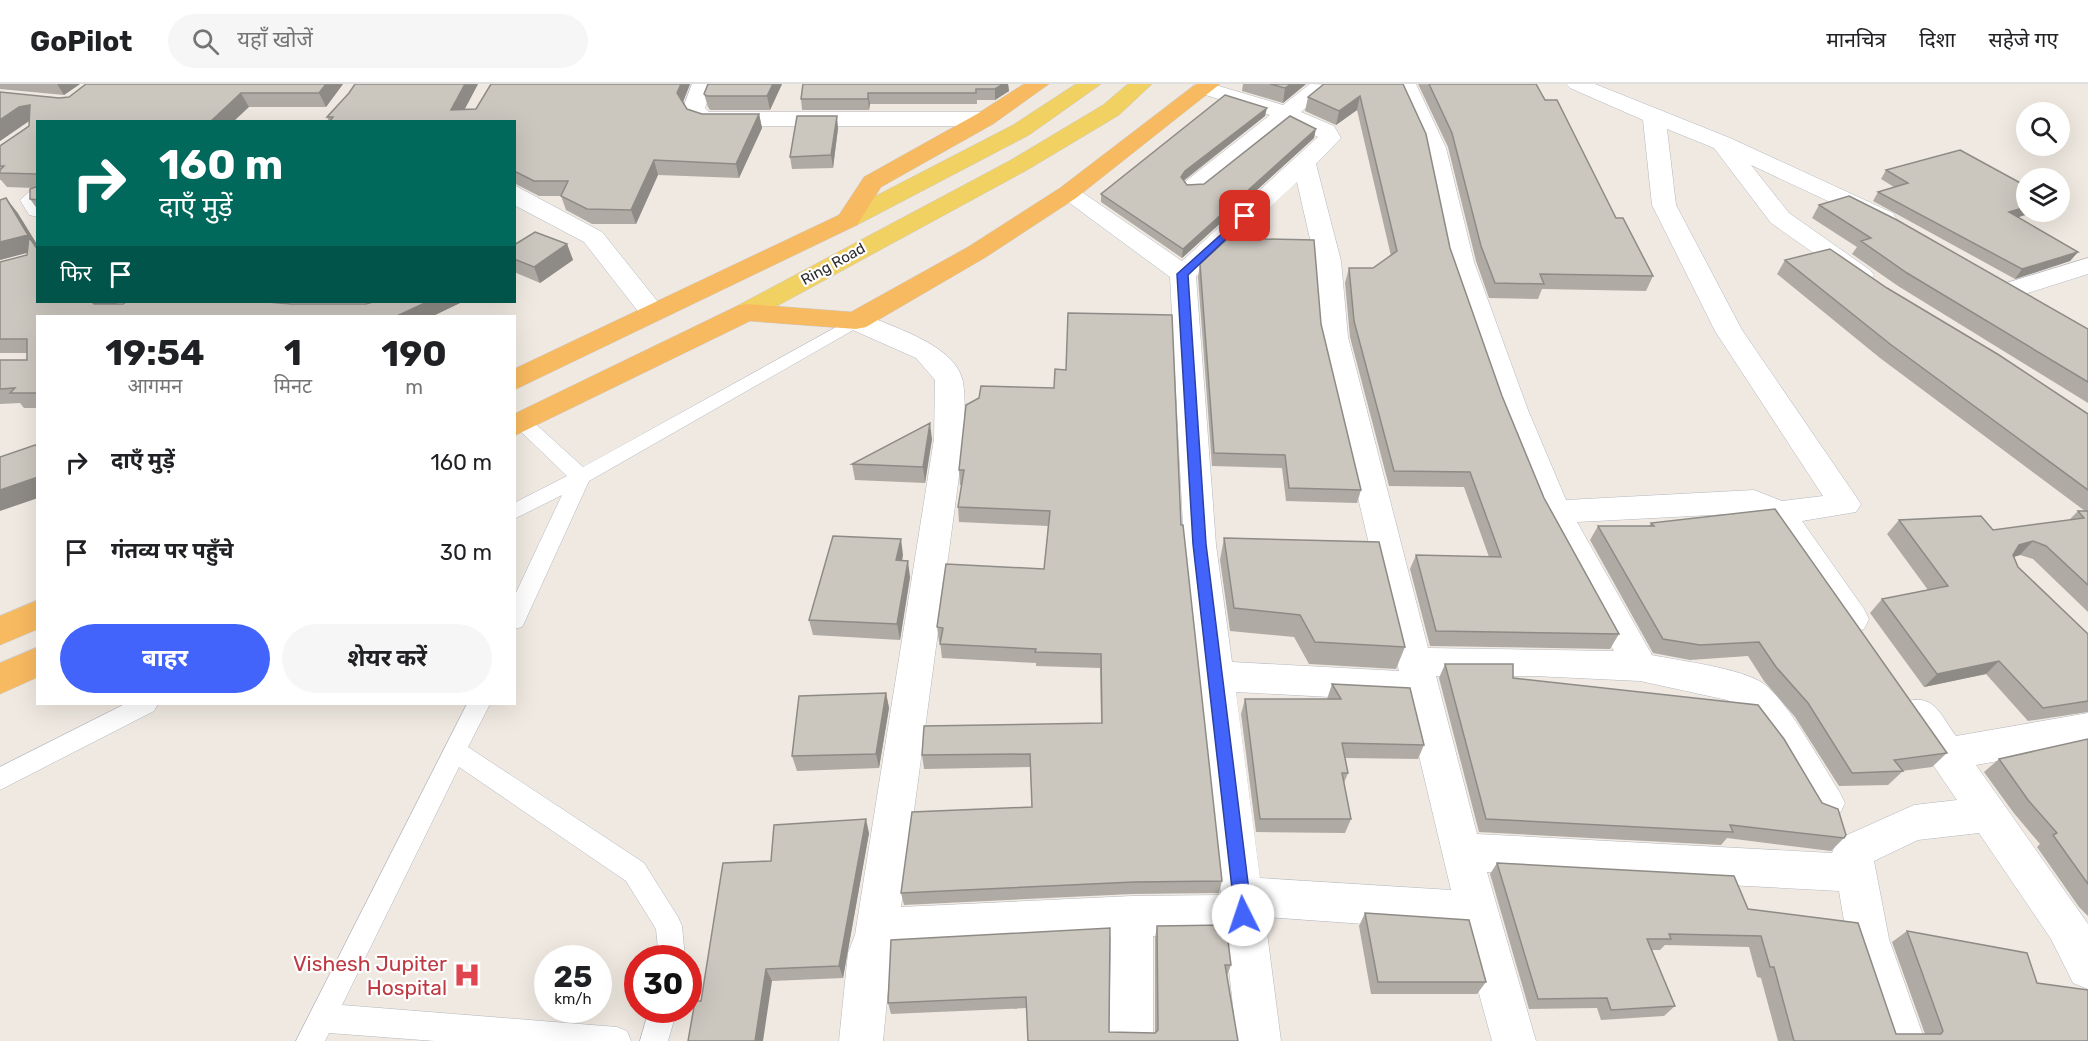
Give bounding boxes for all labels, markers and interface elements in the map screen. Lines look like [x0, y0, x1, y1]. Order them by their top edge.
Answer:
search box [168, 14, 588, 68]
text: GoPilot [30, 25, 132, 58]
icon: search [189, 25, 222, 58]
text: यहाँ खोजें [237, 26, 313, 53]
text: मानचित्र [1826, 27, 1886, 52]
text: दिशा [1919, 27, 1955, 52]
text: सहेजे गए [1988, 27, 2058, 52]
map controls [2016, 102, 2070, 222]
button: search [2016, 102, 2070, 156]
text: 160 m [159, 140, 283, 190]
icon: right [60, 144, 138, 222]
button: layers [2016, 168, 2070, 222]
pin [1219, 190, 1270, 241]
text: दाएँ मुड़ें [159, 191, 232, 223]
icon: arrive [1228, 199, 1261, 232]
street label: Ring Road [798, 239, 868, 289]
icon: arrive [104, 258, 137, 291]
text: फिर [60, 260, 92, 287]
text: 19:54 [105, 331, 205, 374]
text: 1 [284, 331, 302, 374]
text: 190 [381, 332, 447, 375]
text: आगमन [128, 374, 182, 398]
text: मिनट [274, 374, 312, 398]
text: m [405, 375, 423, 399]
icon: right [60, 446, 93, 479]
text: दाएँ मुड़ें [111, 447, 175, 474]
text: 160 m [430, 449, 492, 476]
icon: arrive [60, 536, 93, 569]
text: गंतव्य पर पहुँचे [111, 537, 233, 564]
text: 30 m [440, 539, 492, 566]
button: बाहर [60, 624, 270, 693]
button: शेयर करें [282, 624, 492, 693]
position arrow [1211, 883, 1275, 947]
speed limit sign: 30 [624, 945, 702, 1023]
place label: Vishesh Jupiter Hospital [293, 951, 447, 1000]
text: 25 [554, 959, 592, 995]
hospital icon: Vishesh Jupiter Hospital [452, 960, 482, 990]
text: km/h [554, 990, 592, 1008]

